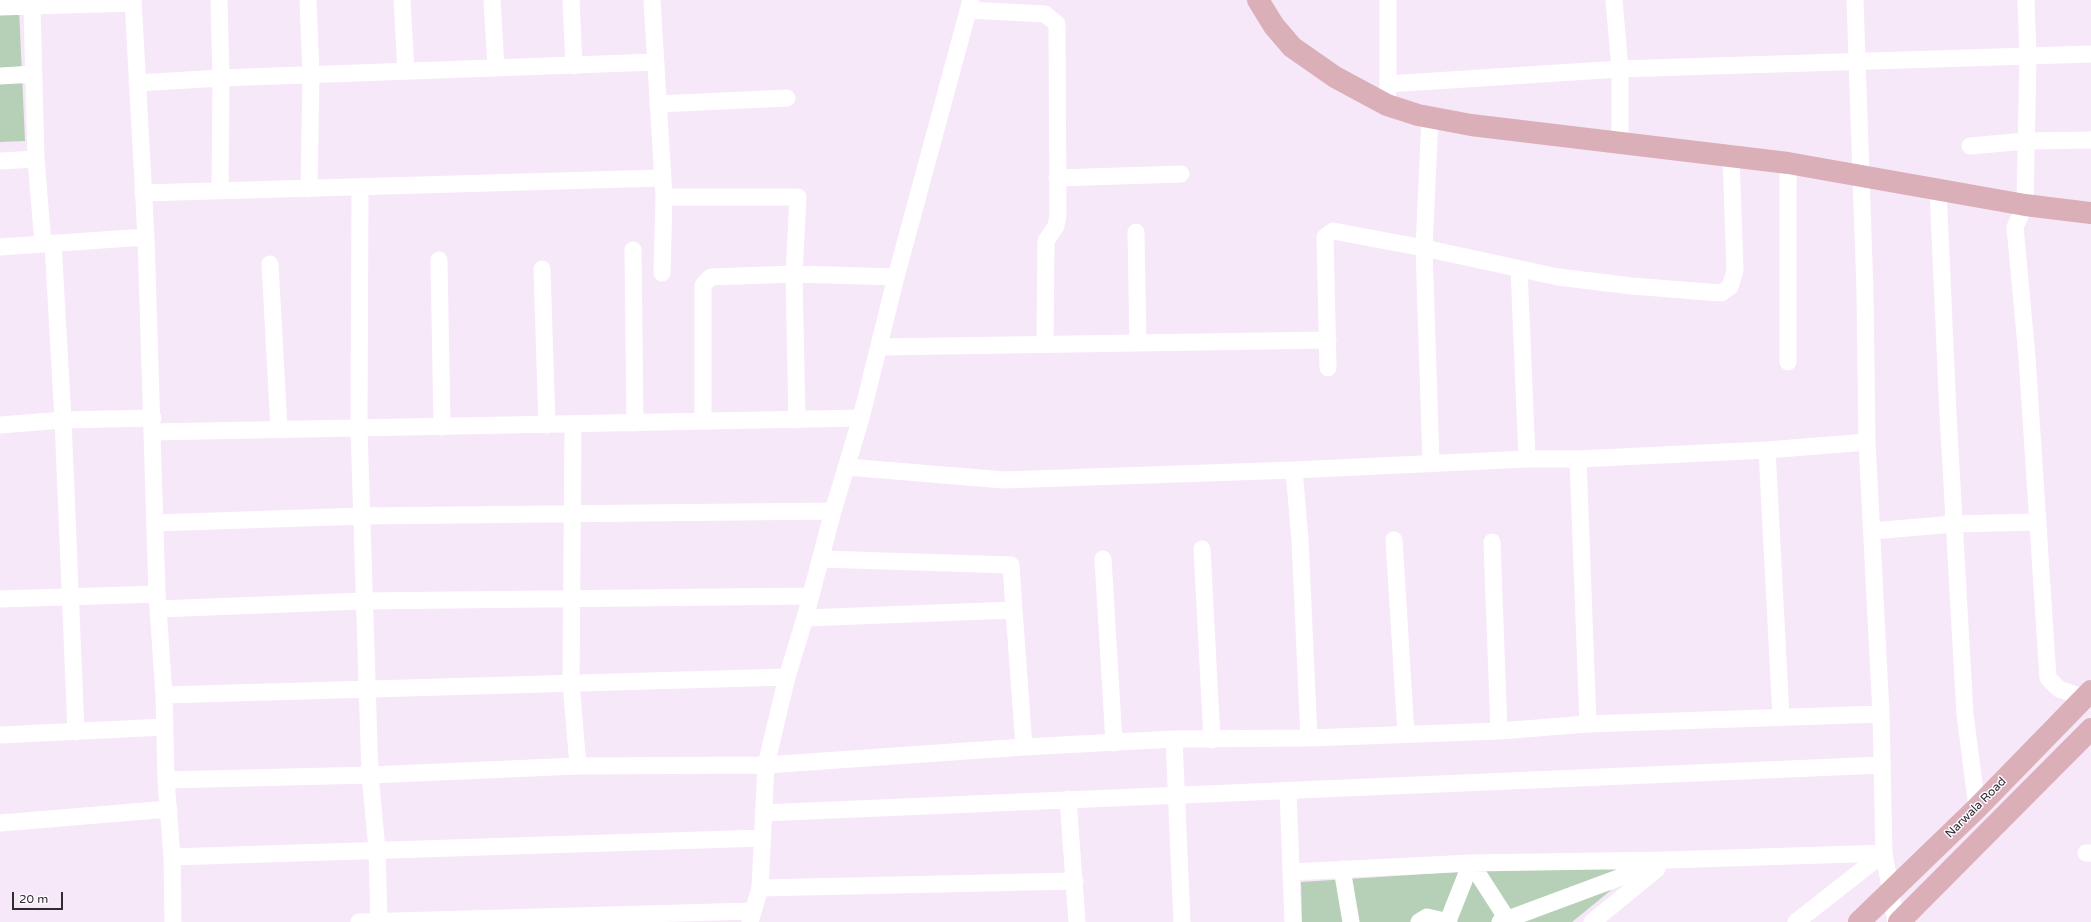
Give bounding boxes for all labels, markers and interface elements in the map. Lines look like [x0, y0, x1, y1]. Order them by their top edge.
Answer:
street label: Narwala Road [1943, 775, 2009, 841]
scale bar [14, 884, 65, 910]
text: 20 m [19, 892, 48, 906]

